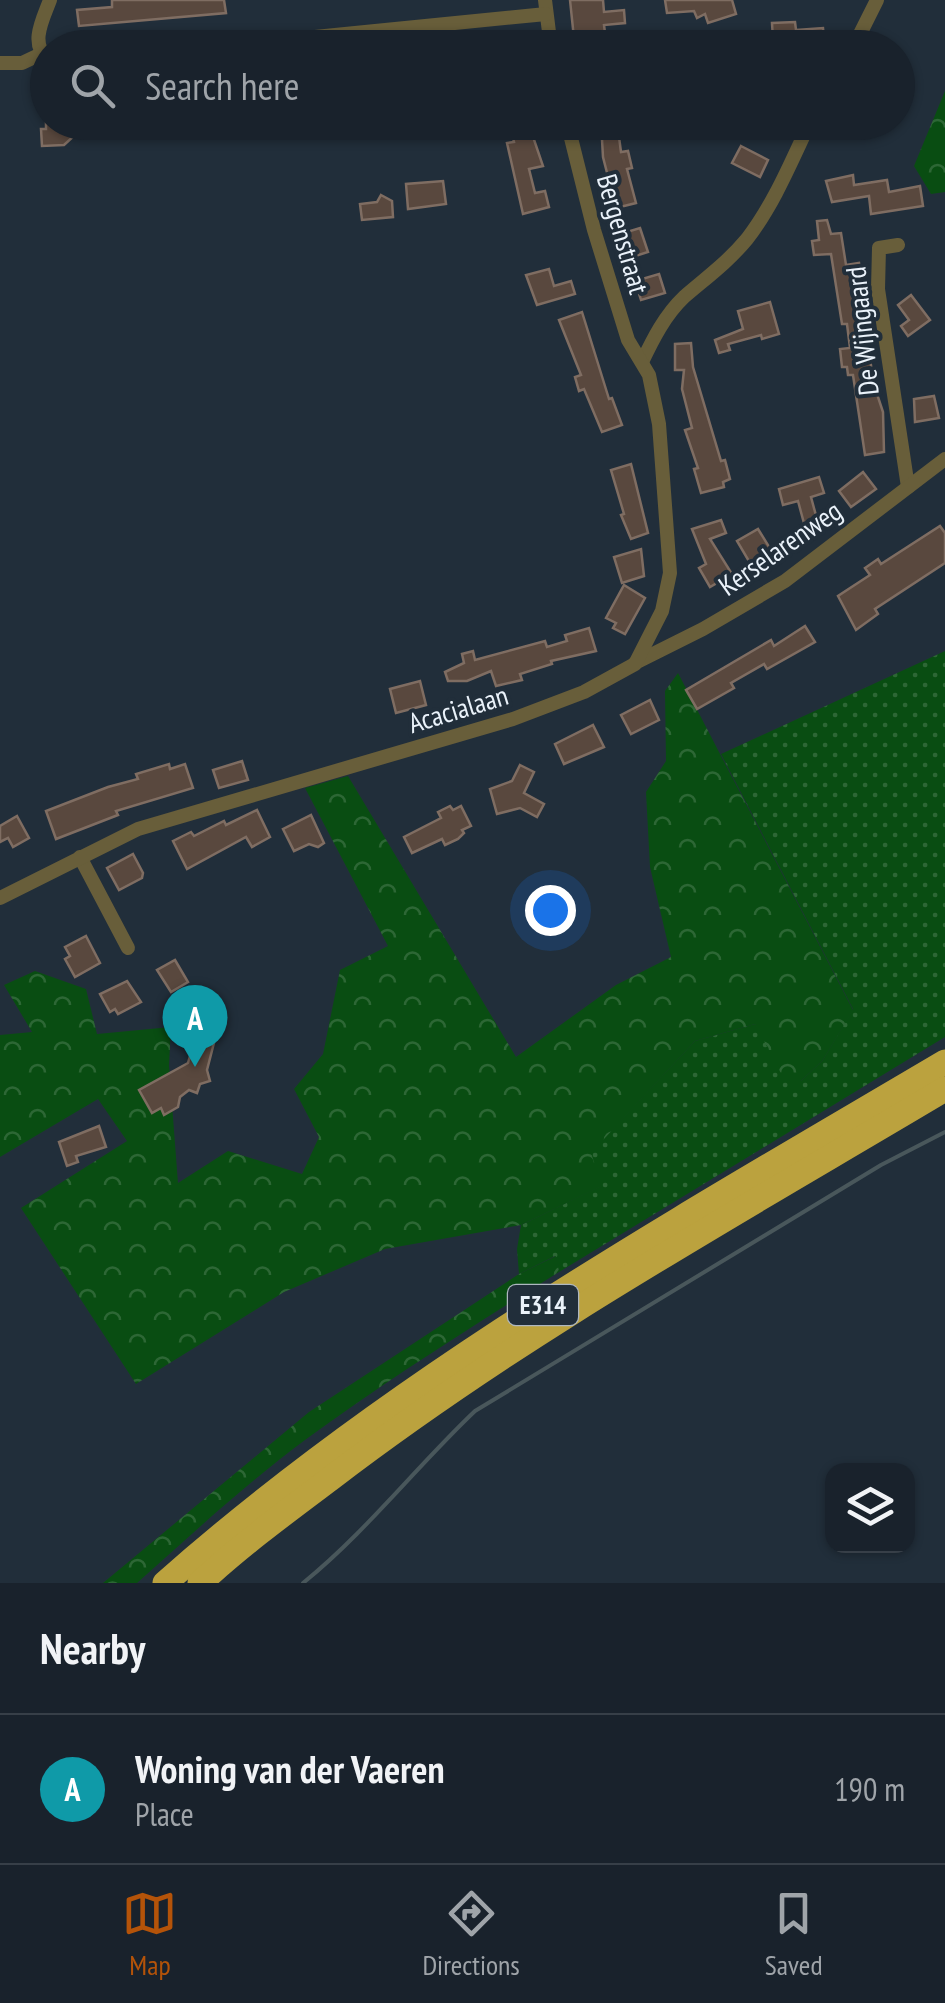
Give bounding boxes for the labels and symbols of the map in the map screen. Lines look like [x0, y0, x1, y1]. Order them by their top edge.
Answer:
street label: Bergenstraat [589, 169, 658, 299]
street label: De Wijngaard [836, 265, 887, 397]
street label: Kerselarenweg [711, 492, 848, 603]
street label: Acacialaan [403, 676, 512, 741]
your location [525, 885, 576, 936]
pin: A [162, 984, 228, 1067]
road number: E314 [508, 1285, 578, 1325]

